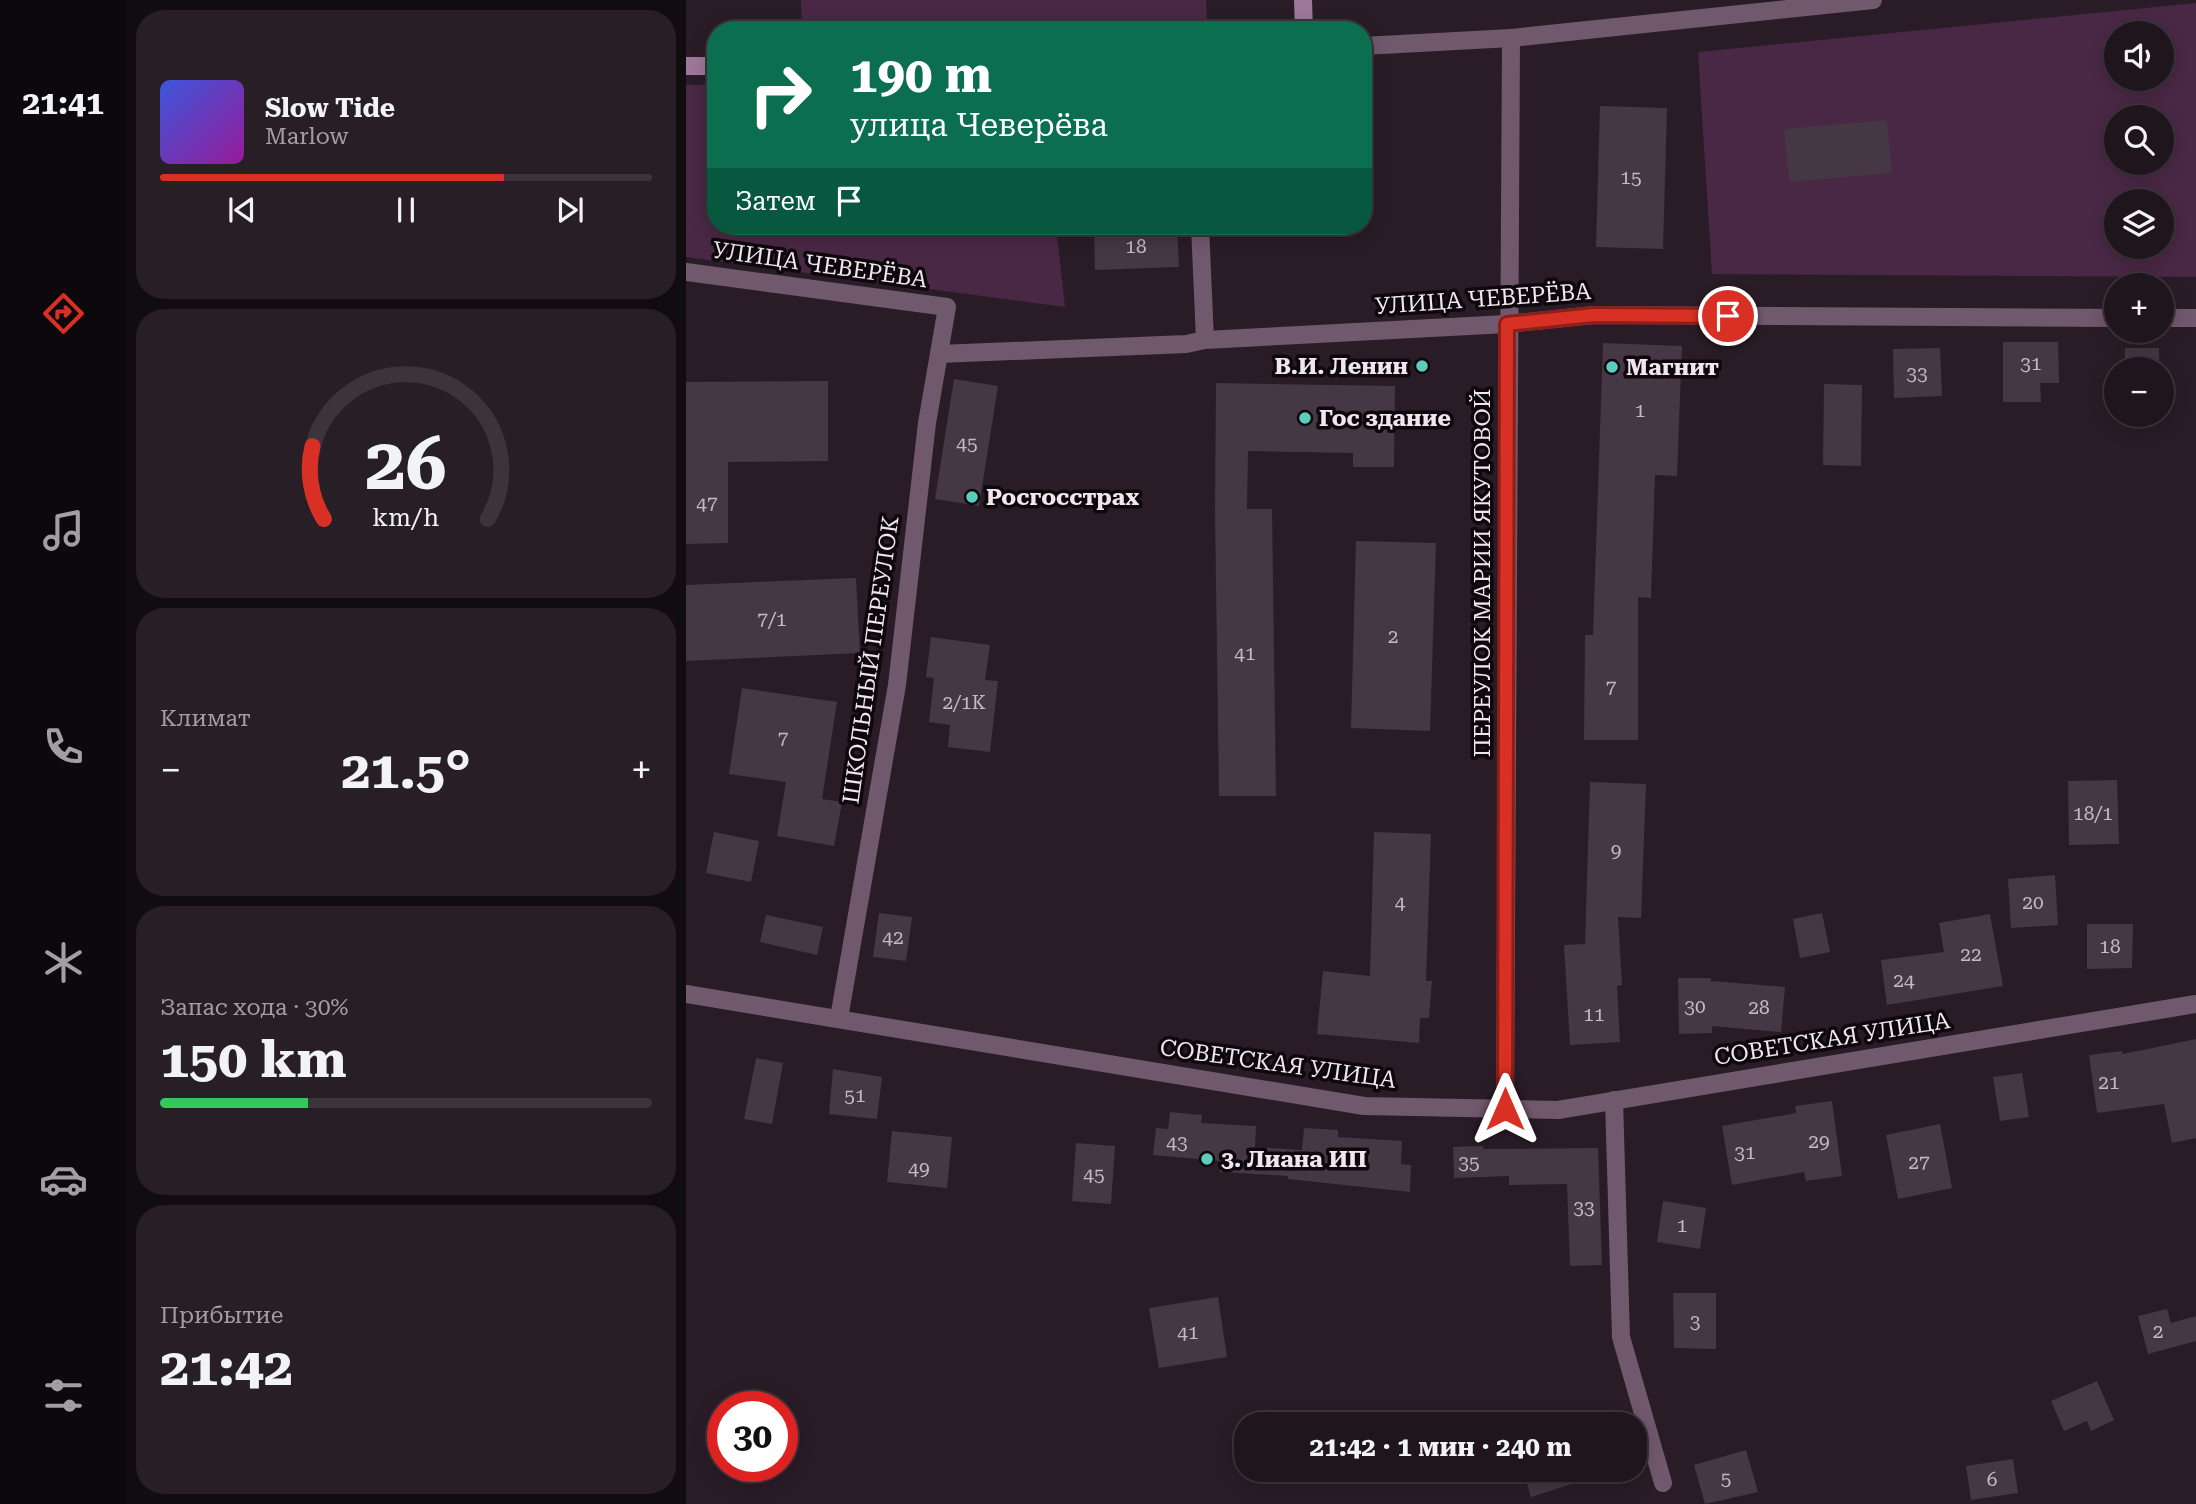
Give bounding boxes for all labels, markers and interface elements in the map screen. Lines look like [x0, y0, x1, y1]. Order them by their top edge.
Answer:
map controls [2104, 21, 2174, 427]
button: sound [2104, 21, 2174, 91]
text: 190 m [850, 47, 992, 104]
icon: right [735, 49, 826, 140]
text: 21:41 [22, 84, 104, 122]
text: Slow Tide [265, 93, 395, 123]
button: search [2104, 105, 2174, 175]
text: улица Чеверёва [850, 106, 1108, 144]
text: Marlow [265, 123, 348, 150]
house number: 15 [1620, 166, 1642, 189]
icon: arrive [830, 182, 868, 220]
text: Затем [735, 186, 816, 216]
button: layers [2104, 189, 2174, 259]
icon: previous [223, 191, 261, 229]
icon: pause [387, 191, 425, 229]
icon: next [551, 191, 589, 229]
house number: 18 [1125, 235, 1147, 258]
street label: УЛИЦА ЧЕВЕРЁВА [711, 237, 929, 293]
button: + [2104, 273, 2174, 343]
street label: УЛИЦА ЧЕВЕРЁВА [1374, 278, 1592, 320]
pin [1698, 286, 1758, 346]
icon: directions [39, 289, 88, 338]
icon: arrive [1709, 297, 1747, 335]
house number: 31 [2020, 352, 2042, 375]
place label: В.И. Ленин [1275, 353, 1408, 380]
place label: Магнит [1626, 354, 1719, 381]
button: − [2104, 357, 2174, 427]
marker: В.И. Ленин [1414, 358, 1430, 374]
marker: Магнит [1604, 359, 1620, 375]
house number: 33 [1906, 362, 1928, 385]
street label: ПЕРЕУЛОК МАРИИ ЯКУТОВОЙ [1469, 389, 1496, 757]
house number: 1 [1635, 399, 1645, 422]
place label: Гос здание [1319, 405, 1451, 432]
marker: Гос здание [1297, 410, 1313, 426]
text: 26 [365, 423, 447, 508]
house number: 45 [956, 432, 978, 455]
place label: Росгосстрах [986, 484, 1139, 511]
marker: Росгосстрах [964, 489, 980, 505]
house number: 47 [696, 492, 718, 515]
text: km/h [373, 503, 439, 532]
icon: music [39, 506, 88, 555]
street label: ШКОЛЬНЫЙ ПЕРЕУЛОК [837, 514, 905, 805]
house number: 7/1 [757, 608, 787, 631]
house number: 2 [1388, 625, 1398, 648]
house number: 41 [1234, 642, 1256, 665]
house number: 7 [1606, 676, 1617, 699]
house number: 2/1К [942, 691, 986, 714]
text: Климат [160, 705, 251, 732]
icon: phone [39, 722, 88, 771]
house number: 7 [778, 727, 789, 750]
text: 21.5° [341, 740, 471, 801]
text: − [160, 748, 181, 792]
text: + [631, 748, 652, 792]
house number: 18/1 [2073, 802, 2113, 825]
house number: 9 [1611, 839, 1621, 862]
house number: 4 [1395, 891, 1406, 914]
house number: 20 [2022, 891, 2044, 914]
house number: 42 [882, 926, 904, 949]
house number: 18 [2099, 935, 2121, 958]
icon: climate [39, 938, 88, 987]
house number: 22 [1960, 943, 1982, 966]
house number: 24 [1893, 969, 1915, 992]
text: Запас хода · 30% [160, 994, 349, 1021]
house number: 30 [1684, 995, 1706, 1018]
house number: 28 [1748, 996, 1770, 1019]
house number: 11 [1583, 1003, 1605, 1026]
street label: СОВЕТСКАЯ УЛИЦА [1712, 1007, 1952, 1071]
text: 150 km [160, 1029, 347, 1090]
street label: СОВЕТСКАЯ УЛИЦА [1158, 1034, 1398, 1094]
house number: 21 [2098, 1071, 2120, 1094]
position arrow [1468, 1072, 1542, 1146]
house number: 51 [844, 1084, 866, 1107]
house number: 29 [1808, 1130, 1830, 1153]
house number: 43 [1166, 1131, 1188, 1154]
house number: 31 [1734, 1141, 1756, 1164]
place label: 3. Лиана ИП [1221, 1146, 1367, 1173]
marker: 3. Лиана ИП [1199, 1151, 1215, 1167]
house number: 35 [1458, 1151, 1480, 1174]
house number: 27 [1908, 1151, 1930, 1174]
icon: car [39, 1155, 88, 1204]
house number: 49 [908, 1157, 930, 1180]
house number: 45 [1083, 1163, 1105, 1186]
house number: 33 [1573, 1196, 1595, 1219]
house number: 1 [1677, 1214, 1687, 1237]
text: Прибытие [160, 1302, 283, 1329]
house number: 3 [1690, 1310, 1700, 1333]
house number: 2 [2153, 1320, 2163, 1343]
house number: 41 [1177, 1321, 1199, 1344]
text: 21:42 [160, 1337, 293, 1398]
icon: filters [39, 1371, 88, 1420]
speed limit sign: 30 [707, 1391, 798, 1482]
text: 21:42 · 1 мин · 240 m [1310, 1432, 1571, 1462]
house number: 5 [1721, 1467, 1731, 1490]
house number: 6 [1987, 1468, 1997, 1491]

